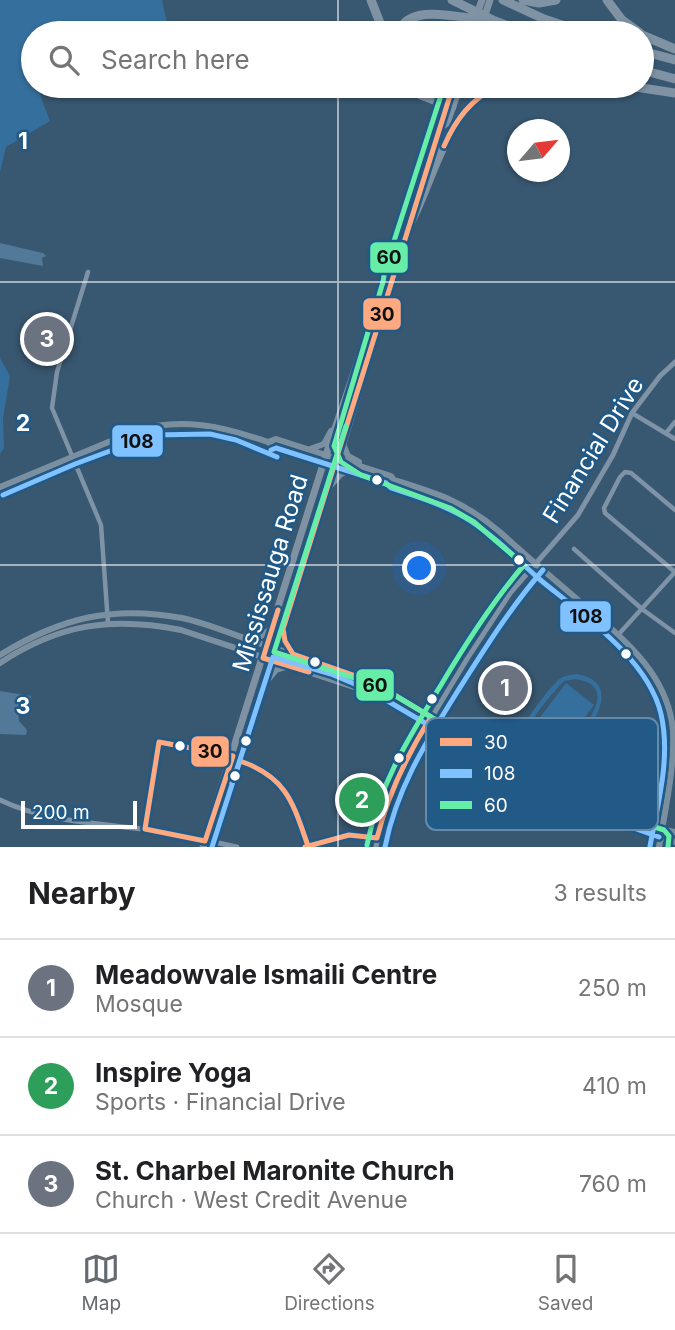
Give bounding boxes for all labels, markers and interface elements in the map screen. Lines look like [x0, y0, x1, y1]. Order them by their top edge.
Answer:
search box [21, 21, 654, 98]
icon: search [45, 41, 83, 79]
text: Search here [101, 44, 250, 75]
north arrow [507, 119, 570, 182]
text: 1 [18, 127, 28, 155]
line badge: 60 [369, 241, 409, 274]
text: 60 [376, 246, 402, 269]
line badge: 30 [362, 297, 402, 331]
text: 30 [369, 303, 395, 326]
pin: 3 [24, 313, 70, 365]
street label: Financial Drive [536, 372, 650, 528]
text: 2 [16, 409, 30, 437]
line badge: 108 [111, 424, 164, 458]
text: 108 [120, 430, 154, 453]
street label: Mississauga Road [226, 471, 314, 675]
unlabelled marker [370, 473, 384, 487]
your location [402, 551, 436, 585]
unlabelled marker [512, 553, 526, 567]
line badge: 108 [559, 600, 612, 633]
text: 108 [569, 605, 603, 628]
unlabelled marker [619, 647, 633, 661]
unlabelled marker [308, 655, 322, 669]
pin: 1 [482, 662, 528, 714]
line badge: 60 [355, 668, 395, 702]
text: 60 [362, 674, 388, 697]
text: 3 [16, 692, 30, 720]
unlabelled marker [425, 692, 439, 706]
legend [426, 718, 658, 830]
text: 30 [484, 731, 508, 754]
unlabelled marker [239, 734, 253, 748]
line badge: 30 [190, 735, 230, 768]
unlabelled marker [173, 739, 187, 753]
text: 30 [197, 740, 223, 763]
unlabelled marker [392, 751, 406, 765]
text: 108 [484, 762, 515, 785]
unlabelled marker [228, 769, 242, 783]
pin: 2 [339, 774, 385, 826]
text: 60 [484, 794, 508, 817]
scale bar [21, 798, 136, 830]
text: 200 m [32, 801, 90, 824]
text: Nearby [28, 875, 136, 911]
text: 3 results [554, 879, 647, 907]
text: Meadowvale Ismaili Centre [95, 959, 437, 990]
text: 1 [46, 974, 56, 1002]
text: 250 m [578, 974, 647, 1002]
text: Mosque [95, 990, 183, 1018]
text: Inspire Yoga [95, 1057, 252, 1088]
text: 2 [44, 1072, 58, 1100]
text: 410 m [582, 1072, 647, 1100]
text: Sports · Financial Drive [95, 1088, 346, 1116]
text: St. Charbel Maronite Church [95, 1155, 455, 1186]
text: 3 [44, 1170, 58, 1198]
text: 760 m [579, 1170, 647, 1198]
text: Church · West Credit Avenue [95, 1186, 408, 1214]
tab: Map [82, 1250, 121, 1315]
tab: Directions [284, 1250, 375, 1315]
tab: Saved [538, 1250, 593, 1315]

